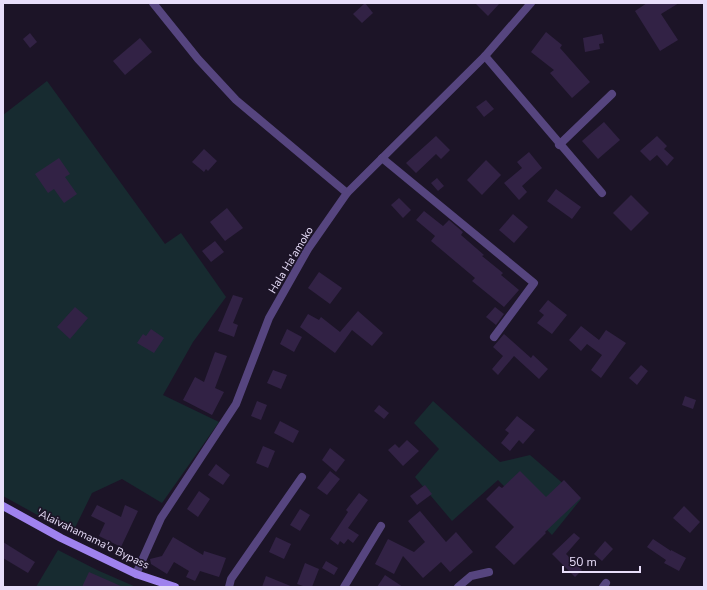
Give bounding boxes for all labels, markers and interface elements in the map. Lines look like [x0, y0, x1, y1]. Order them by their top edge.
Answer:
street label: Hala Ha'amoko [265, 224, 317, 296]
street label: 'Alaivahamama'o Bypass [34, 505, 152, 573]
scale bar [563, 548, 640, 574]
text: 50 m [569, 554, 597, 570]

